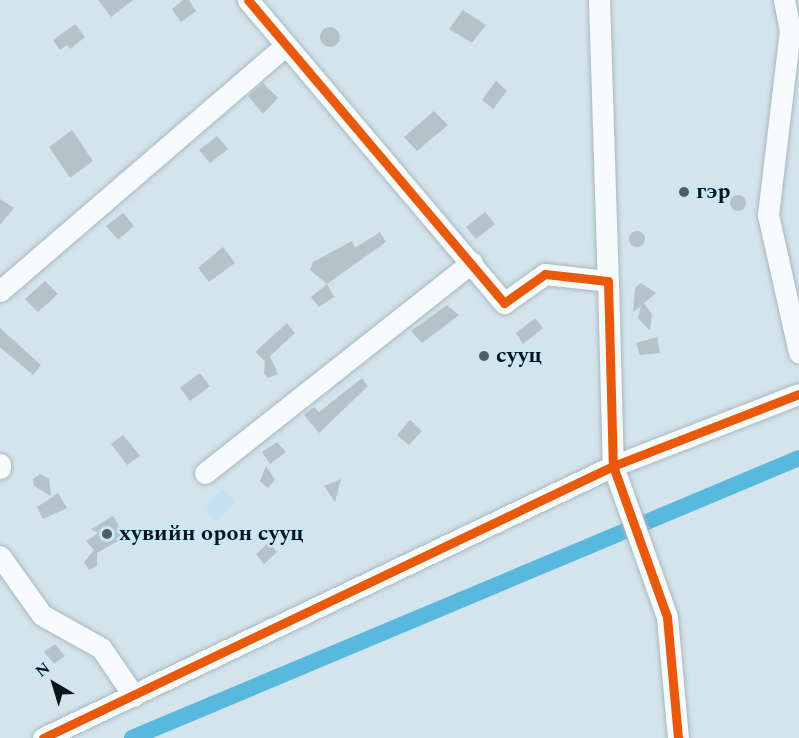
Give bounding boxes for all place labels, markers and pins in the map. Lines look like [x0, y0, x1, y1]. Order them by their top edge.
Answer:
place label: гэр [696, 179, 730, 205]
marker: гэр [677, 185, 691, 199]
place label: сууц [496, 343, 542, 369]
marker: сууц [477, 349, 491, 363]
place label: хувийн орон сууц [119, 521, 304, 547]
marker: хувийн орон сууц [100, 527, 114, 541]

